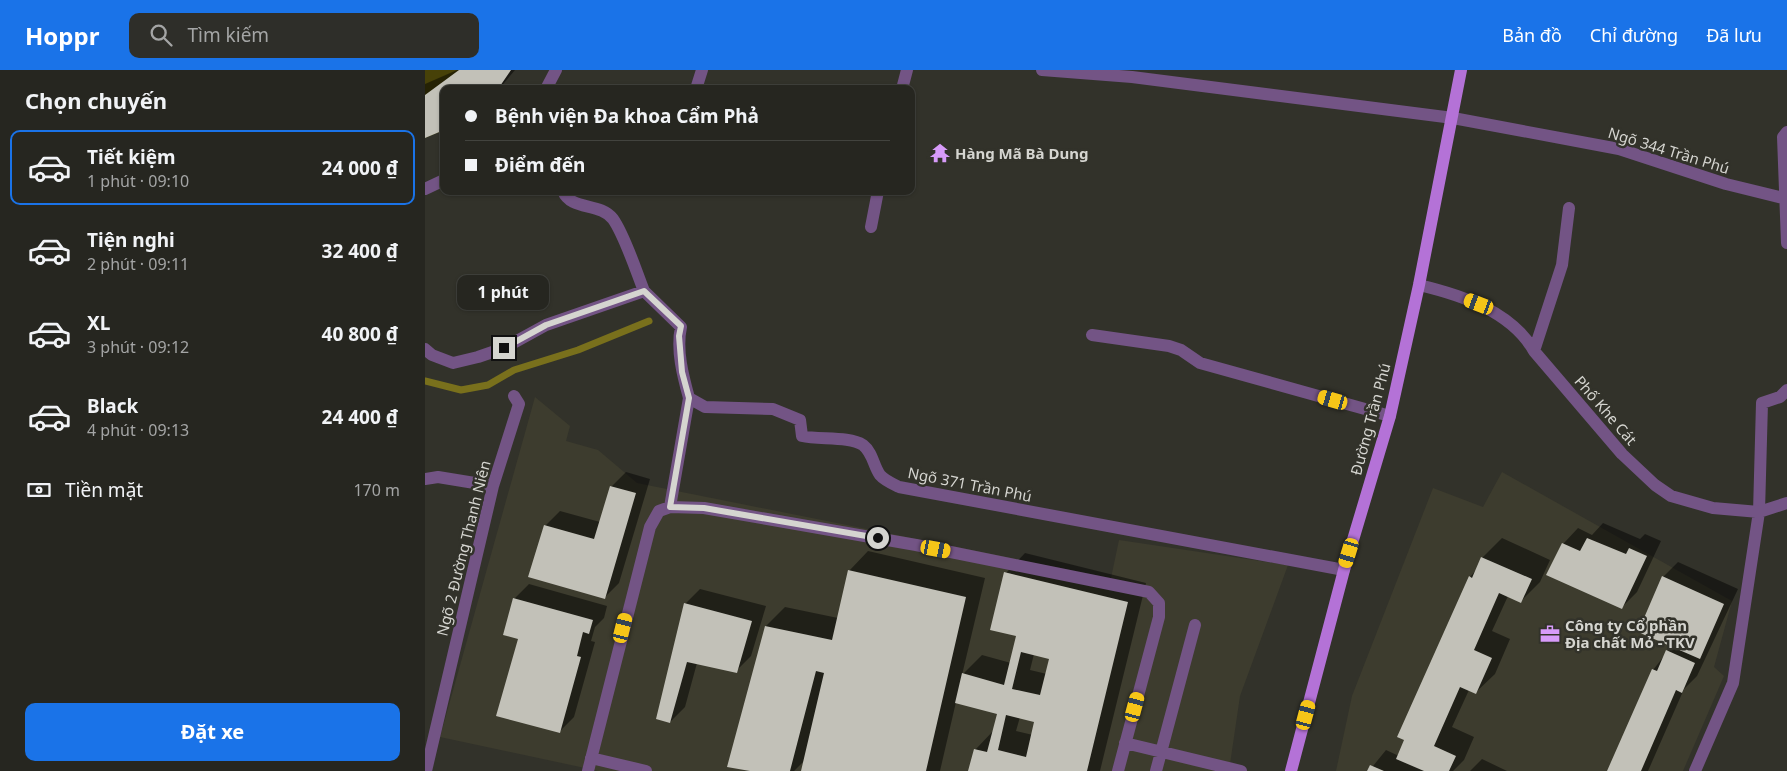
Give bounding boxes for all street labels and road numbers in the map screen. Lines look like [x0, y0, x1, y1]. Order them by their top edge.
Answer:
street label: Ngõ 344 Trần Phú [1606, 122, 1732, 178]
street label: Đường Trần Phú [1345, 361, 1395, 477]
street label: Phố Khe Cát [1570, 371, 1642, 449]
street label: Ngõ 2 Đường Thanh Niên [431, 458, 495, 638]
street label: Ngõ 371 Trần Phú [906, 462, 1034, 506]

